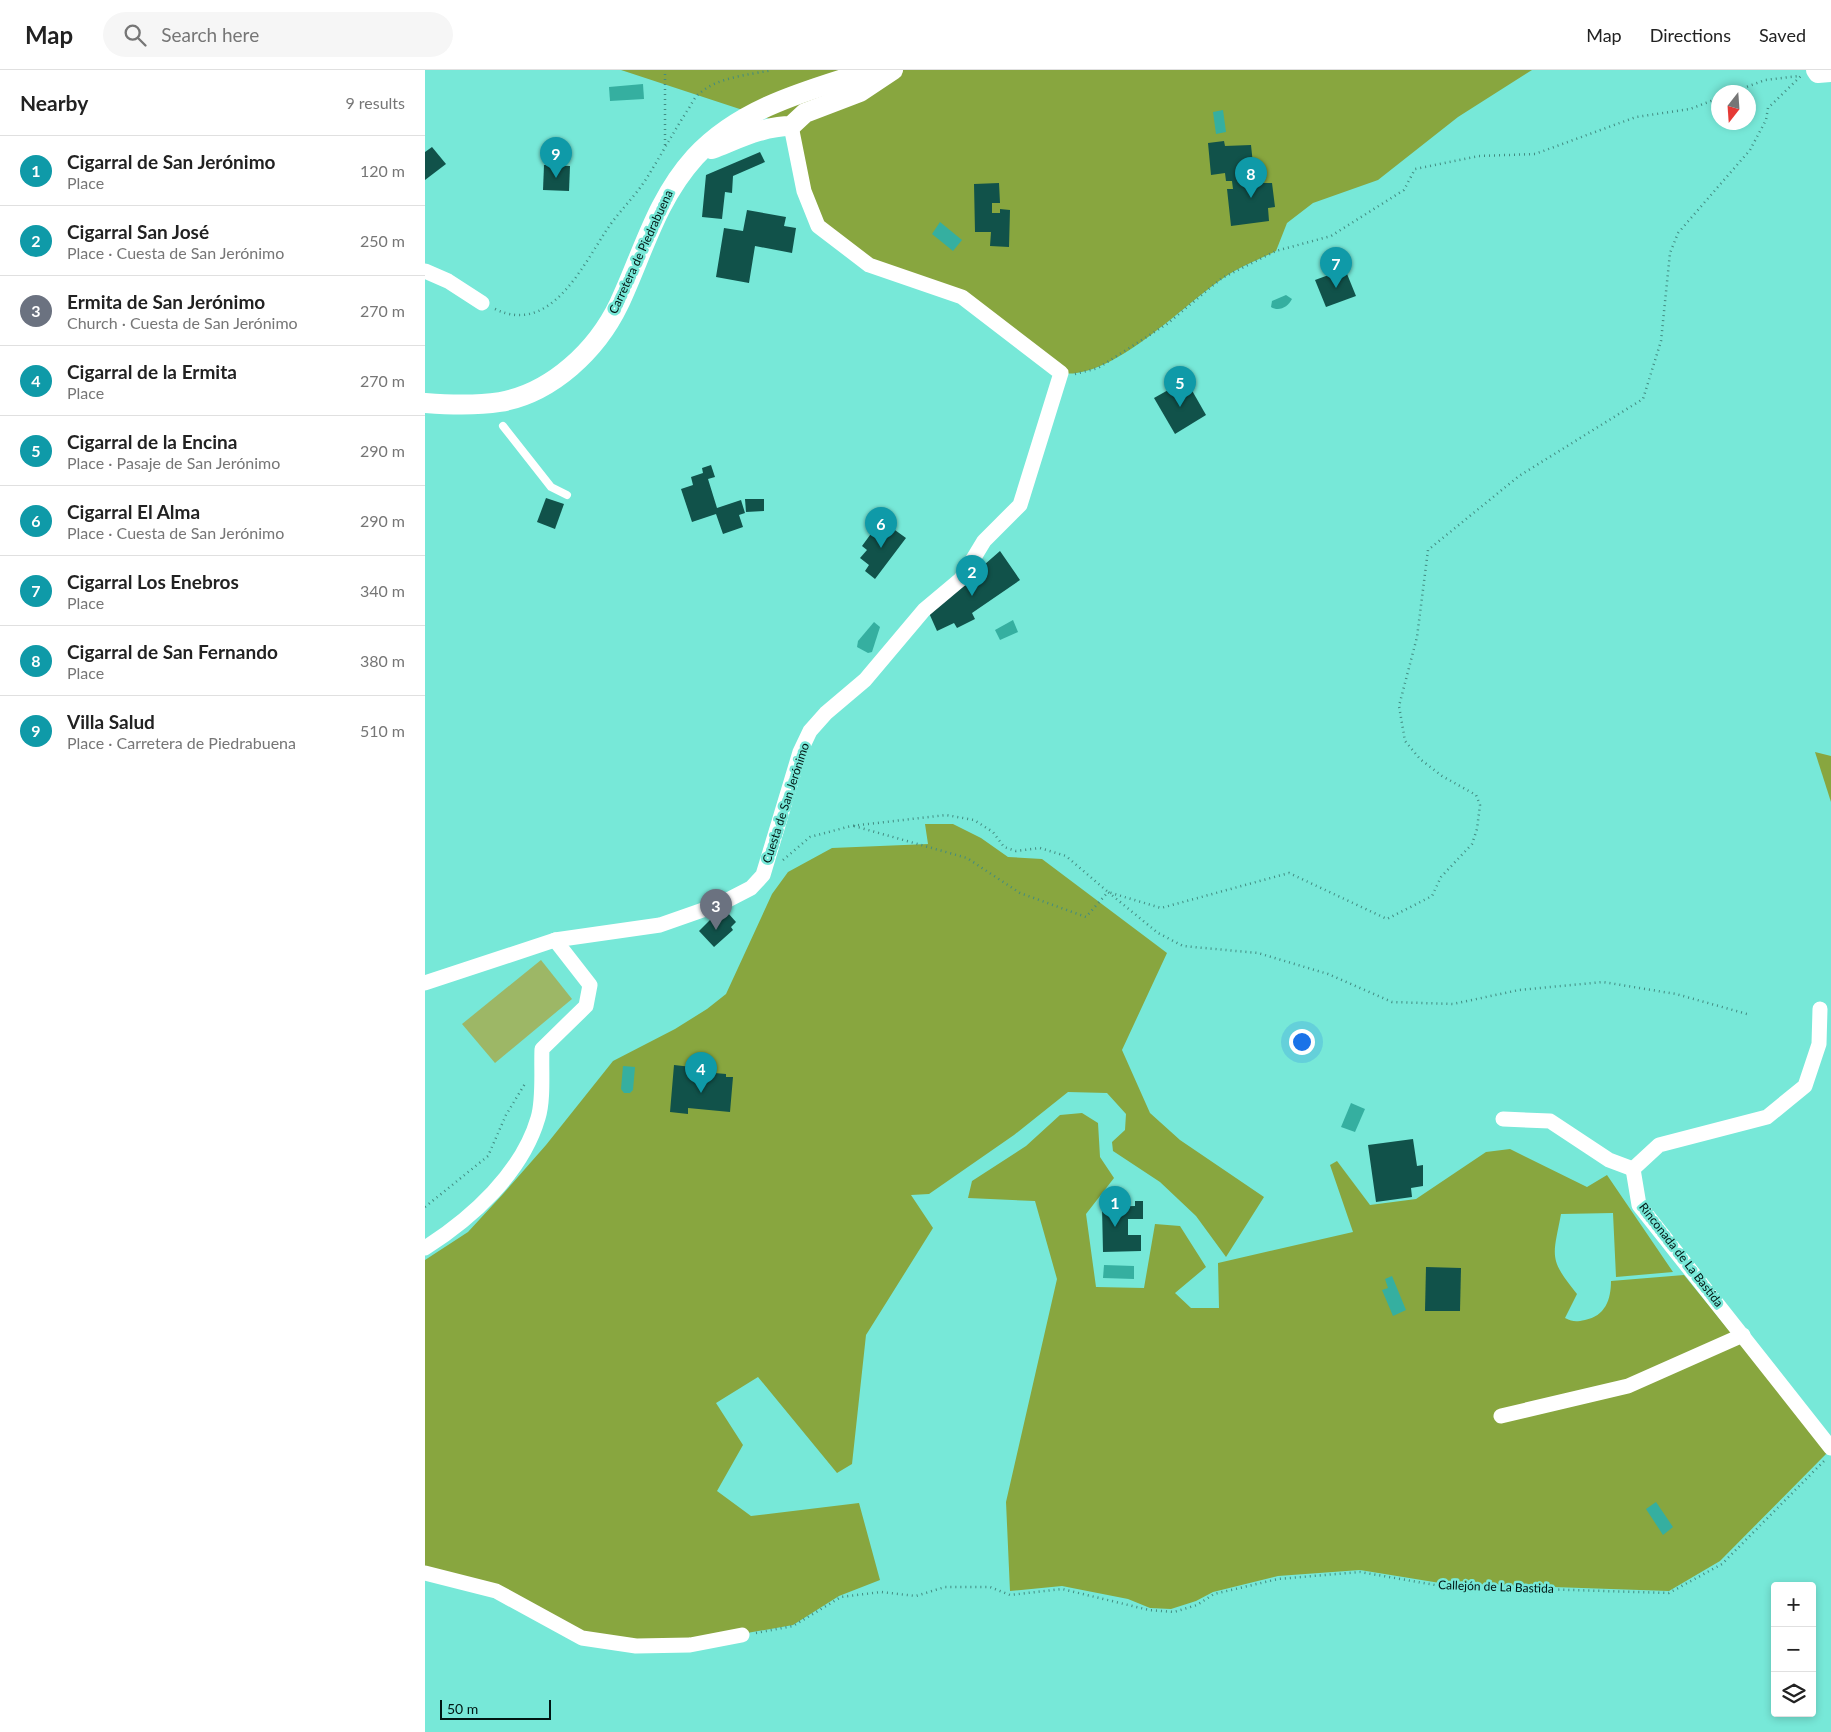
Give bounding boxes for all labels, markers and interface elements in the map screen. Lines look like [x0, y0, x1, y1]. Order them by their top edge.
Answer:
search box [103, 12, 453, 57]
text: Map [25, 20, 73, 49]
icon: search [121, 21, 149, 49]
text: Search here [161, 23, 259, 46]
text: Map [1586, 24, 1622, 46]
text: Directions [1650, 24, 1731, 46]
text: Saved [1759, 24, 1806, 46]
north arrow [1711, 85, 1756, 130]
text: Nearby [20, 90, 88, 115]
text: 9 results [345, 93, 405, 112]
pin: 9 [540, 137, 572, 178]
text: Cigarral de San Jerónimo [67, 150, 275, 173]
pin: 8 [1235, 157, 1267, 198]
text: 1 [31, 161, 41, 180]
text: 120 m [360, 161, 405, 180]
text: Place [67, 173, 104, 192]
street label: Carretera de Piedrabuena [605, 188, 676, 316]
text: Cigarral San José [67, 220, 209, 243]
text: 2 [31, 231, 41, 250]
text: 250 m [360, 231, 405, 250]
text: Place · Cuesta de San Jerónimo [67, 243, 284, 262]
pin: 7 [1320, 247, 1352, 288]
text: Ermita de San Jerónimo [67, 290, 265, 313]
text: 3 [31, 301, 41, 320]
text: 270 m [360, 301, 405, 320]
text: Church · Cuesta de San Jerónimo [67, 313, 298, 332]
text: Cigarral de la Ermita [67, 360, 237, 383]
pin: 5 [1164, 366, 1196, 407]
text: 4 [31, 371, 41, 390]
text: 270 m [360, 371, 405, 390]
text: Place [67, 383, 104, 402]
text: Cigarral de la Encina [67, 430, 237, 453]
text: 5 [31, 441, 41, 460]
text: 290 m [360, 441, 405, 460]
text: Place · Pasaje de San Jerónimo [67, 453, 280, 472]
text: Cigarral El Alma [67, 500, 200, 523]
pin: 6 [865, 507, 897, 548]
text: 6 [31, 511, 41, 530]
text: 290 m [360, 511, 405, 530]
text: Place · Cuesta de San Jerónimo [67, 523, 284, 542]
pin: 2 [956, 555, 988, 596]
text: Cigarral Los Enebros [67, 570, 239, 593]
text: 7 [31, 581, 41, 600]
text: 340 m [360, 581, 405, 600]
text: Place [67, 593, 104, 612]
text: Cigarral de San Fernando [67, 640, 278, 663]
text: 8 [31, 651, 41, 670]
text: 380 m [360, 651, 405, 670]
text: Place [67, 663, 104, 682]
text: Villa Salud [67, 710, 155, 733]
text: 9 [31, 721, 41, 740]
text: 510 m [360, 721, 405, 740]
text: Place · Carretera de Piedrabuena [67, 733, 296, 752]
street label: Cuesta de San Jerónimo [759, 741, 812, 865]
pin: 3 [700, 889, 732, 930]
your location [1289, 1029, 1315, 1055]
pin: 4 [685, 1052, 717, 1093]
pin: 1 [1099, 1186, 1131, 1227]
street label: Rinconada de La Bastida [1636, 1200, 1727, 1310]
street label: Callejón de La Bastida [1438, 1577, 1554, 1596]
map controls [1771, 1582, 1816, 1717]
button: + [1771, 1582, 1816, 1627]
button: − [1771, 1627, 1816, 1672]
button: layers [1771, 1672, 1816, 1717]
scale bar [440, 1697, 551, 1720]
text: 50 m [447, 1700, 478, 1717]

